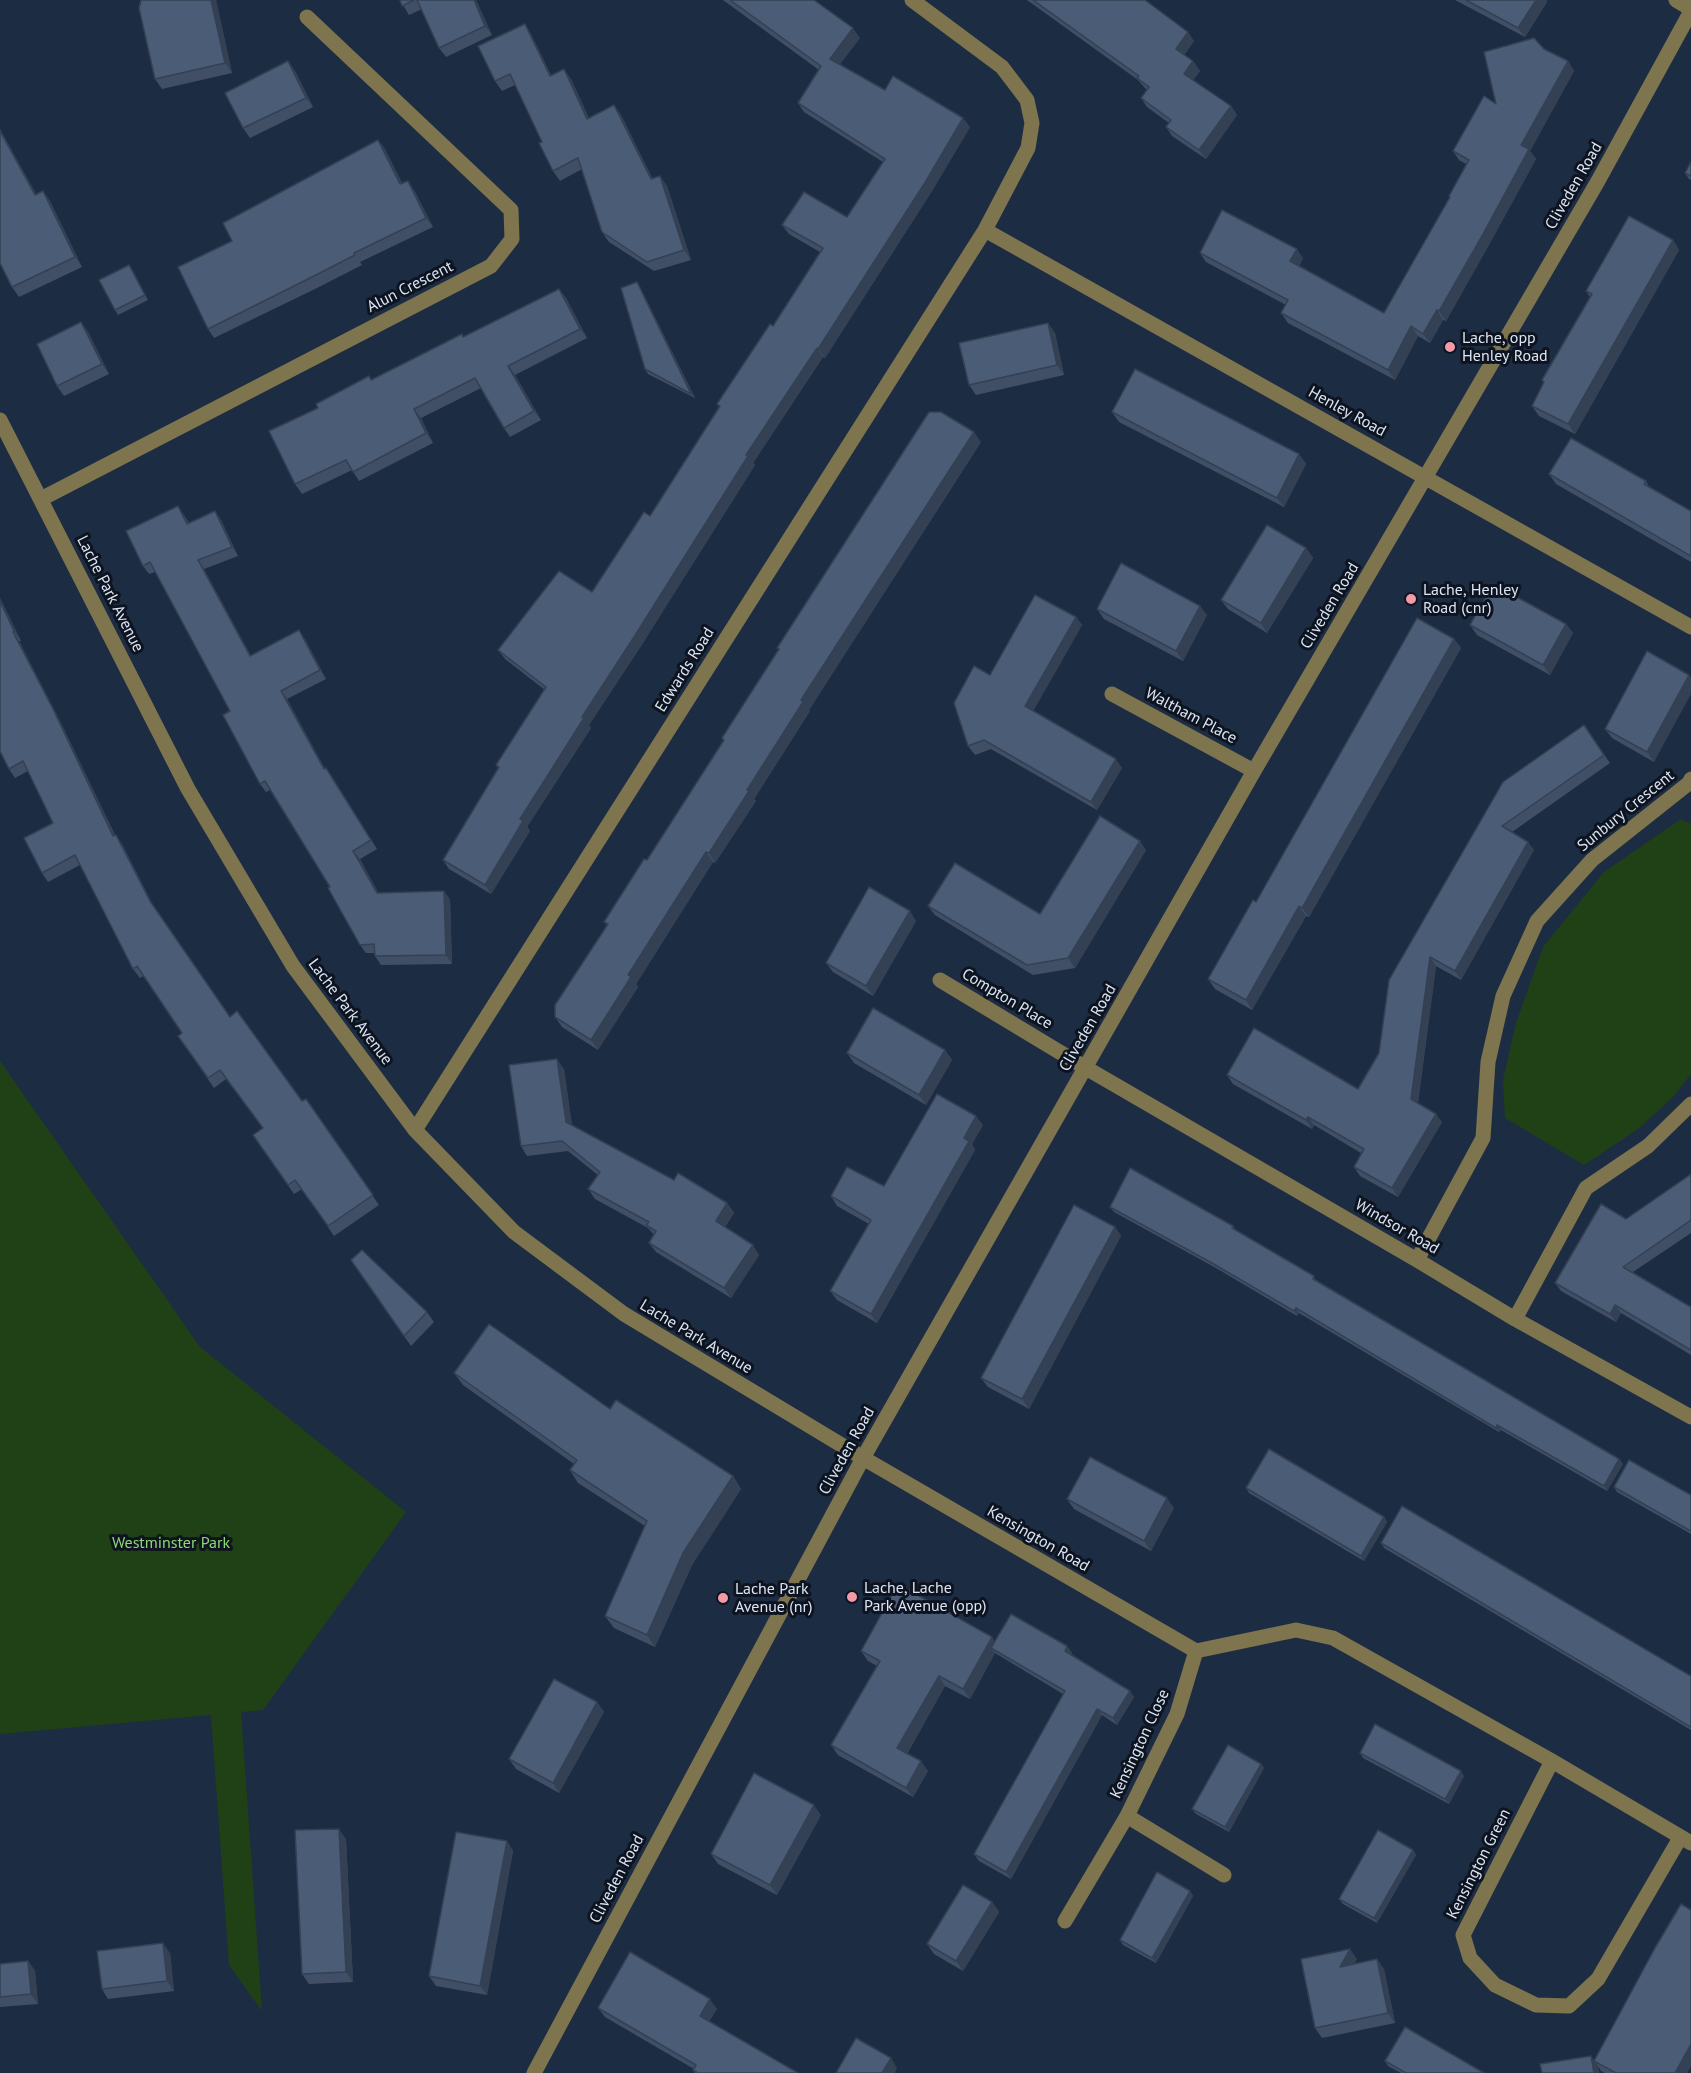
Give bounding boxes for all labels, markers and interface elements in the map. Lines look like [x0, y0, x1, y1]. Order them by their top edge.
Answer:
street label: Cliveden Road [1541, 139, 1607, 233]
street label: Alun Crescent [364, 257, 456, 317]
place label: Lache, opp Henley Road [1462, 328, 1548, 366]
marker: Lache, opp Henley Road [1443, 340, 1457, 354]
street label: Henley Road [1305, 383, 1389, 441]
street label: Lache Park Avenue [72, 533, 148, 655]
street label: Cliveden Road [1297, 559, 1363, 653]
place label: Lache, Henley Road (cnr) [1423, 580, 1518, 618]
marker: Lache, Henley Road (cnr) [1404, 592, 1418, 606]
street label: Edwards Road [651, 624, 719, 716]
street label: Waltham Place [1142, 684, 1240, 748]
street label: Sunbury Crescent [1574, 766, 1678, 856]
street label: Lache Park Avenue [304, 955, 396, 1069]
street label: Compton Place [958, 964, 1056, 1034]
street label: Cliveden Road [1055, 981, 1121, 1075]
street label: Windsor Road [1352, 1195, 1442, 1259]
street label: Lache Park Avenue [636, 1296, 756, 1378]
street label: Cliveden Road [815, 1404, 879, 1498]
street label: Kensington Road [983, 1502, 1093, 1576]
park label: Westminster Park [112, 1533, 230, 1553]
place label: Lache, Lache Park Avenue (opp) [864, 1578, 987, 1616]
place label: Lache Park Avenue (nr) [735, 1579, 812, 1617]
marker: Lache, Lache Park Avenue (opp) [845, 1590, 859, 1604]
marker: Lache Park Avenue (nr) [716, 1591, 730, 1605]
street label: Kensington Close [1106, 1686, 1174, 1802]
street label: Kensington Green [1443, 1806, 1515, 1922]
street label: Cliveden Road [586, 1831, 648, 1927]

